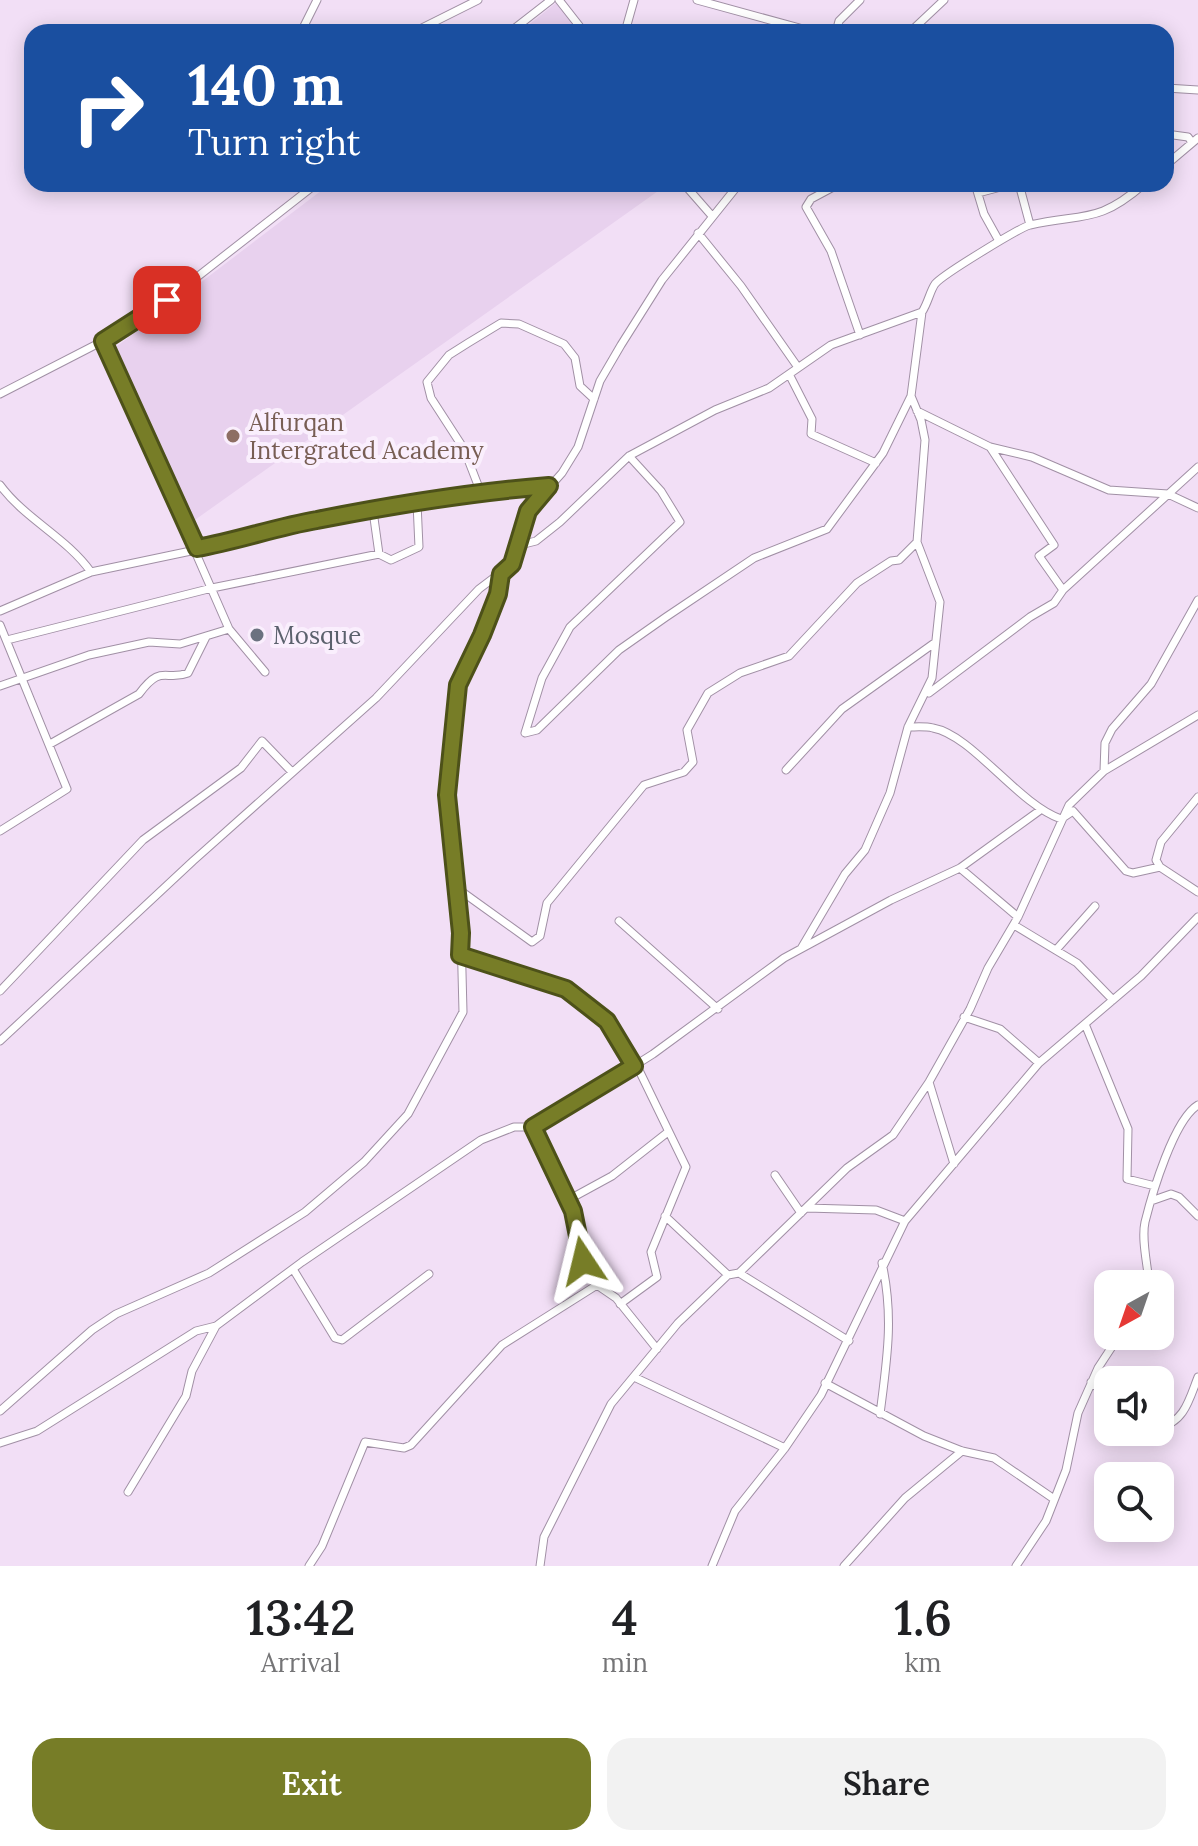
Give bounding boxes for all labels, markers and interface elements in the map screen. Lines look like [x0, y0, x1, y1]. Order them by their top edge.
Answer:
text: 140 m [188, 49, 343, 120]
icon: right [56, 56, 160, 160]
text: Turn right [188, 119, 361, 165]
pin [133, 266, 201, 334]
icon: arrive [145, 278, 189, 322]
place label: Alfurqan Intergrated Academy [248, 407, 484, 466]
marker: Alfurqan Intergrated Academy [224, 427, 242, 445]
place label: Mosque [273, 620, 361, 651]
marker: Mosque [248, 626, 266, 644]
position arrow [541, 1219, 625, 1303]
north arrow [1094, 1270, 1174, 1350]
map controls [1094, 1270, 1174, 1542]
button: sound [1094, 1366, 1174, 1446]
button: search [1094, 1462, 1174, 1542]
text: 13:42 [246, 1587, 356, 1648]
text: 4 [612, 1587, 638, 1648]
text: 1.6 [894, 1587, 952, 1648]
text: Arrival [261, 1646, 341, 1679]
text: min [602, 1646, 648, 1679]
text: km [904, 1646, 942, 1679]
button: Exit [32, 1738, 591, 1830]
button: Share [607, 1738, 1166, 1830]

